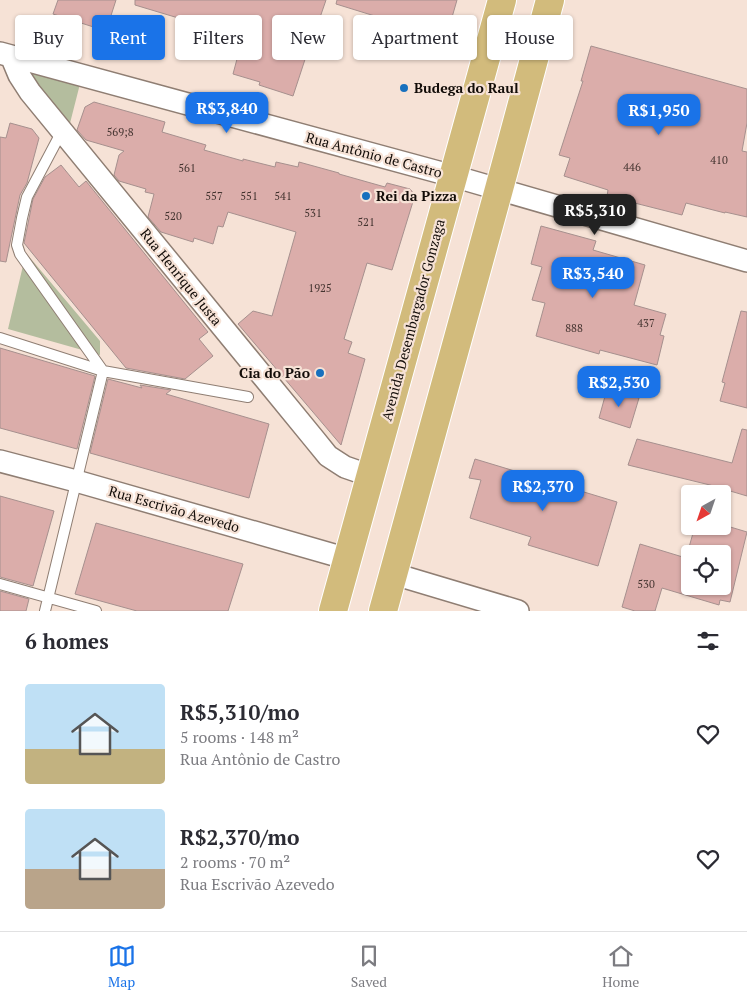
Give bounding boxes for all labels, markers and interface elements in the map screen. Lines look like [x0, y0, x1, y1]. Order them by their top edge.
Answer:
chip: Buy [15, 15, 82, 60]
chip: Rent [92, 15, 165, 60]
chip: Filters [175, 15, 262, 60]
chip: New [272, 15, 343, 60]
chip: Apartment [353, 15, 477, 60]
chip: House [487, 15, 573, 60]
place label: Budega do Raul [414, 78, 519, 97]
marker: Budega do Raul [398, 82, 410, 94]
pin: R$3,840 [181, 92, 273, 134]
pin: R$1,950 [613, 94, 705, 136]
text: R$3,840 [196, 97, 258, 119]
text: R$1,950 [628, 99, 690, 121]
house number: 569;8 [106, 125, 134, 139]
street label: Rua Antônio de Castro [304, 127, 445, 182]
house number: 410 [710, 153, 728, 167]
house number: 446 [623, 160, 641, 174]
house number: 561 [178, 161, 196, 175]
place label: Rei da Pizza [376, 186, 457, 205]
house number: 557 [205, 189, 223, 203]
house number: 551 [240, 189, 258, 203]
house number: 541 [274, 189, 292, 203]
marker: Rei da Pizza [360, 190, 372, 202]
pin: R$5,310 [549, 194, 641, 236]
text: R$5,310 [564, 199, 626, 221]
house number: 531 [304, 206, 322, 220]
house number: 520 [164, 209, 182, 223]
house number: 521 [357, 215, 375, 229]
street label: Avenida Desembargador Gonzaga [376, 217, 449, 423]
street label: Rua Henrique Justa [136, 224, 226, 329]
pin: R$3,540 [547, 256, 639, 299]
text: R$3,540 [562, 262, 624, 284]
house number: 1925 [308, 281, 332, 295]
house number: 437 [637, 316, 655, 330]
house number: 888 [565, 321, 583, 335]
place label: Cia do Pão [239, 363, 310, 382]
pin: R$2,530 [573, 366, 665, 408]
marker: Cia do Pão [314, 367, 326, 379]
text: R$2,530 [588, 371, 650, 393]
pin: R$2,370 [497, 470, 589, 512]
text: R$2,370 [512, 475, 574, 497]
street label: Rua Escrivão Azevedo [107, 481, 242, 536]
north arrow [681, 485, 731, 535]
map controls [681, 485, 731, 595]
button: locate [681, 545, 731, 595]
house number: 530 [637, 577, 655, 591]
text: 6 homes [25, 627, 109, 655]
icon: filters [694, 627, 722, 655]
text: R$5,310/mo [180, 698, 300, 726]
icon: home [65, 704, 125, 764]
icon: heart [694, 720, 722, 748]
text: 5 rooms · 148 m² [180, 726, 299, 748]
text: Rua Antônio de Castro [180, 748, 340, 770]
text: R$2,370/mo [180, 823, 300, 851]
icon: home [65, 829, 125, 889]
icon: heart [694, 845, 722, 873]
text: 2 rooms · 70 m² [180, 851, 290, 873]
text: Rua Escrivão Azevedo [180, 873, 335, 895]
tab: Map [108, 942, 136, 991]
tab: Saved [351, 942, 387, 991]
tab: Home [602, 942, 639, 991]

